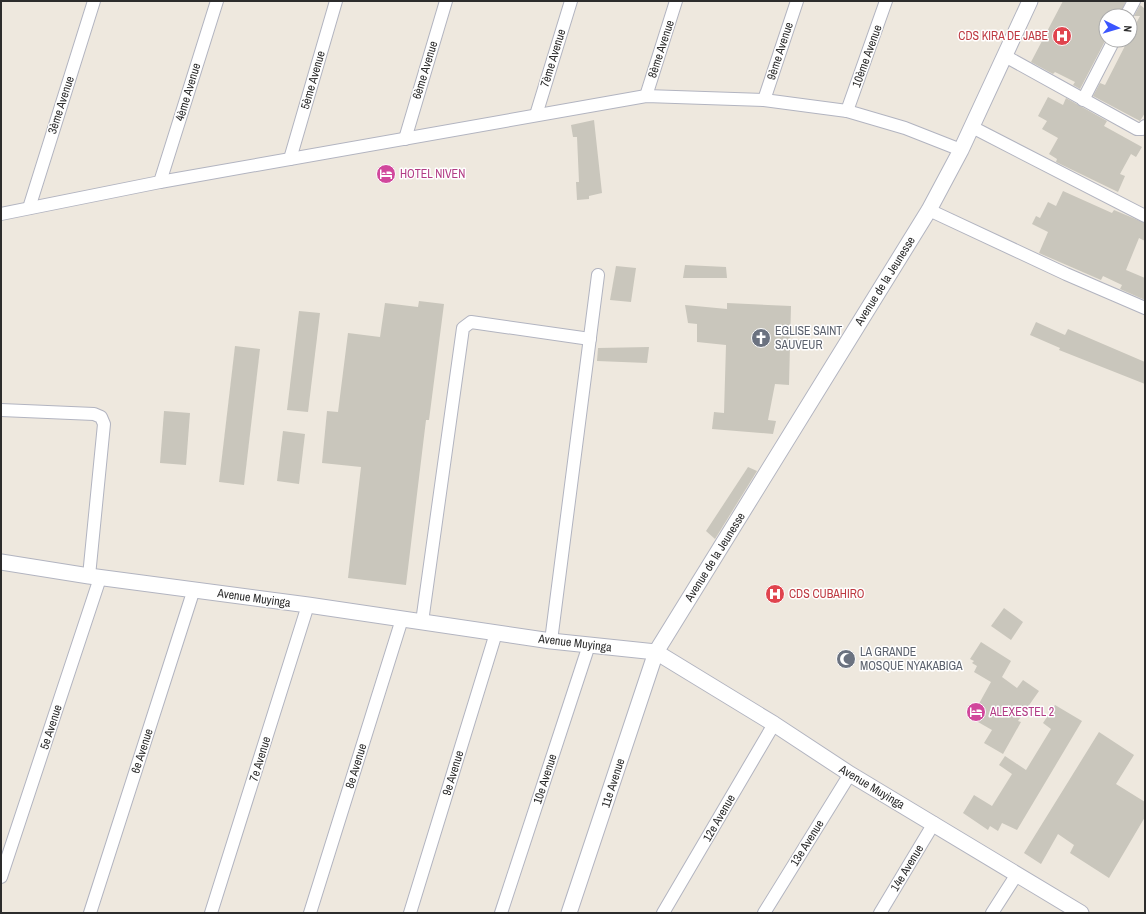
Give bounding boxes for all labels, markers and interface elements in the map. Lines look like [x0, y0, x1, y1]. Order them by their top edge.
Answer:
north arrow [1098, 8, 1138, 48]
street label: 8ème Avenue [644, 18, 678, 80]
street label: 9ème Avenue [763, 20, 797, 82]
street label: 10ème Avenue [848, 22, 886, 90]
hospital icon: CDS KIRA DE JABE [1051, 25, 1073, 47]
text: N [1121, 25, 1135, 33]
street label: 7ème Avenue [537, 27, 569, 89]
place label: CDS KIRA DE JABE [958, 28, 1048, 44]
street label: 6ème Avenue [409, 39, 441, 101]
street label: 5ème Avenue [297, 49, 329, 111]
street label: 4ème Avenue [172, 61, 204, 123]
street label: 3ème Avenue [44, 74, 78, 136]
hotel icon: HOTEL NIVEN [375, 163, 397, 185]
place label: HOTEL NIVEN [400, 166, 465, 182]
street label: Avenue de la Jeunesse [851, 233, 919, 329]
place label: EGLISE SAINT SAUVEUR [775, 323, 842, 353]
church icon: EGLISE SAINT SAUVEUR [750, 327, 772, 349]
street label: Avenue de la Jeunesse [681, 509, 749, 605]
hospital icon: CDS CUBAHIRO [764, 583, 786, 605]
street label: Avenue Muyinga [215, 585, 292, 611]
place label: CDS CUBAHIRO [789, 586, 865, 602]
street label: Avenue Muyinga [536, 630, 613, 655]
place label: LA GRANDE MOSQUE NYAKABIGA [860, 644, 963, 674]
mosque icon: LA GRANDE MOSQUE NYAKABIGA [835, 648, 857, 670]
hotel icon: ALEXESTEL 2 [965, 701, 987, 723]
street label: 5e Avenue [36, 702, 66, 752]
place label: ALEXESTEL 2 [989, 704, 1054, 720]
street label: 6e Avenue [127, 726, 157, 776]
street label: 7e Avenue [246, 734, 274, 784]
street label: 8e Avenue [342, 741, 370, 791]
street label: 9e Avenue [439, 748, 467, 798]
street label: 10e Avenue [529, 752, 561, 806]
street label: 11e Avenue [597, 756, 629, 810]
street label: Avenue Muyinga [835, 761, 908, 813]
street label: 12e Avenue [699, 792, 739, 844]
street label: 13e Avenue [786, 817, 828, 869]
street label: 14e Avenue [887, 842, 927, 894]

